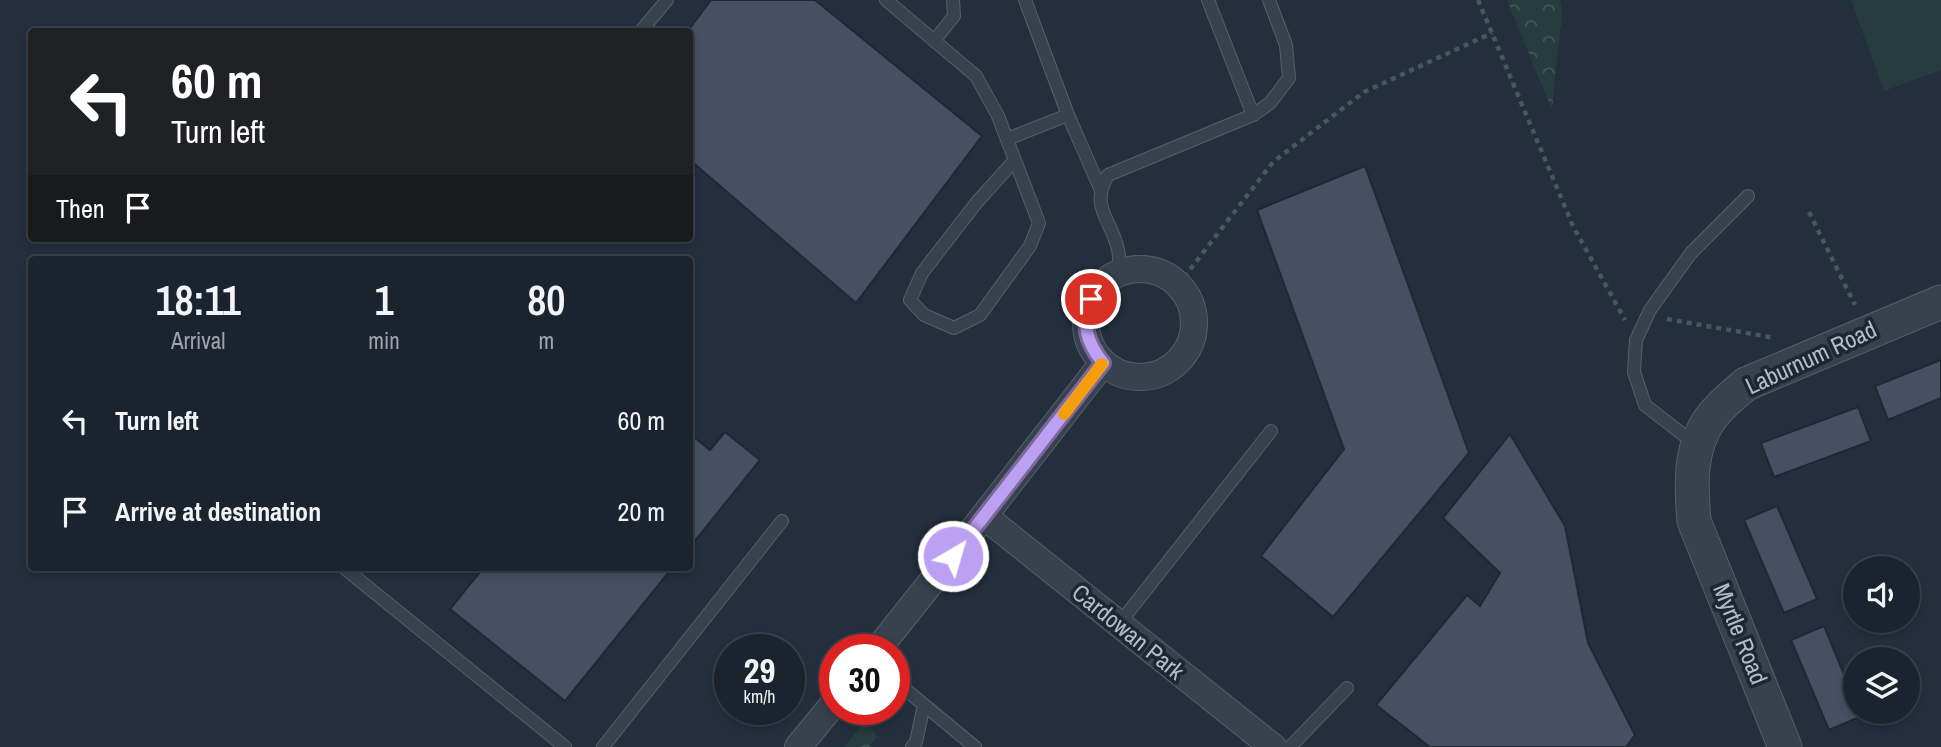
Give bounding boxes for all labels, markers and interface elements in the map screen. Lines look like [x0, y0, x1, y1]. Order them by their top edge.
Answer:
text: 60 m [171, 47, 263, 113]
icon: left [56, 56, 147, 147]
text: Turn left [171, 110, 265, 153]
icon: arrive [119, 189, 157, 227]
text: Then [56, 191, 105, 226]
pin [1061, 269, 1121, 329]
text: 18:11 [155, 272, 241, 328]
text: 1 [374, 272, 394, 328]
text: 80 [527, 272, 566, 328]
icon: arrive [1072, 280, 1110, 318]
street label: Laburnum Road [1740, 313, 1881, 401]
text: Arrival [171, 325, 225, 356]
text: min [368, 325, 400, 356]
text: m [539, 325, 554, 356]
icon: left [56, 402, 94, 440]
text: Turn left [115, 403, 199, 438]
text: 60 m [618, 403, 665, 438]
icon: arrive [56, 493, 94, 531]
text: Arrive at destination [115, 494, 321, 529]
text: 20 m [618, 494, 665, 529]
position arrow [916, 519, 990, 593]
map controls [1843, 556, 1920, 724]
button: sound [1843, 556, 1920, 633]
street label: Cardowan Park [1066, 576, 1192, 686]
street label: Myrtle Road [1706, 578, 1776, 689]
speed limit sign: 30 [819, 634, 910, 725]
text: 29 [744, 647, 775, 694]
button: layers [1843, 647, 1920, 724]
text: km/h [744, 684, 776, 709]

